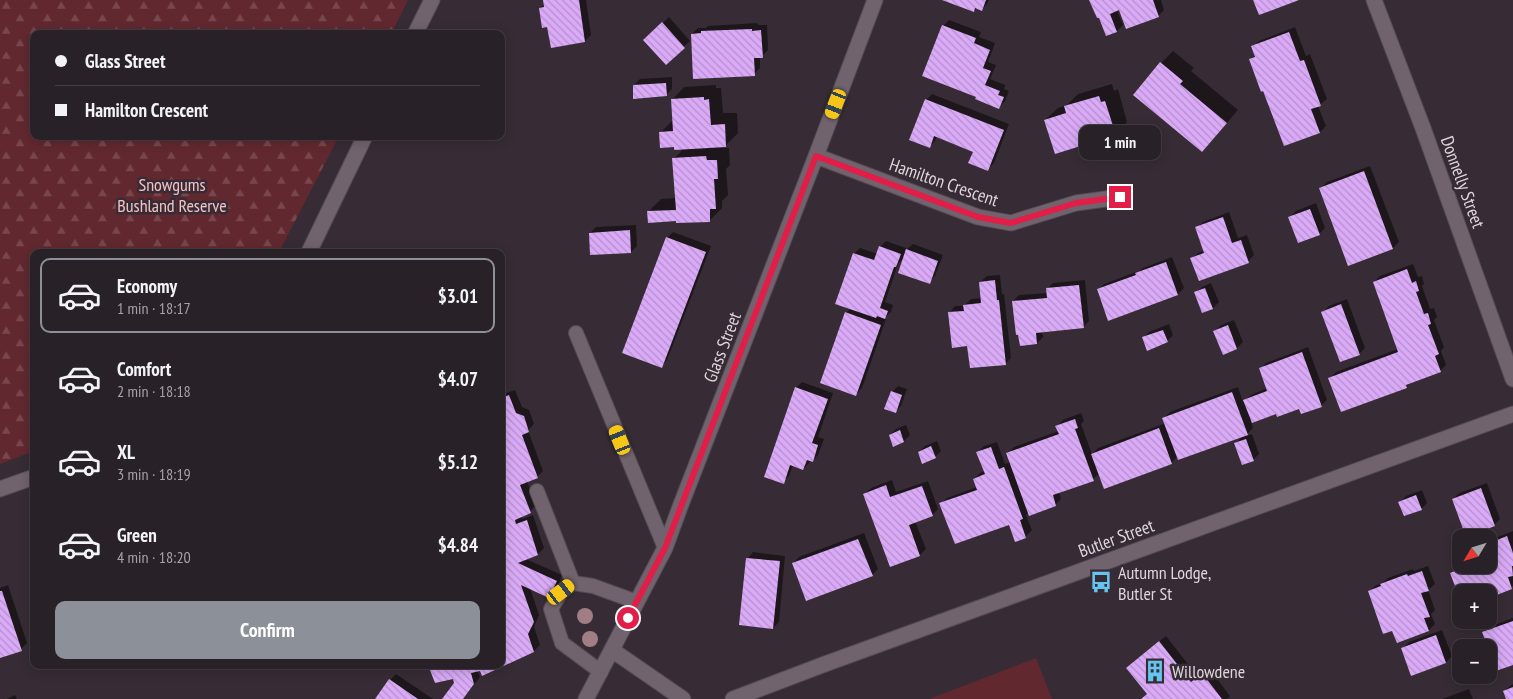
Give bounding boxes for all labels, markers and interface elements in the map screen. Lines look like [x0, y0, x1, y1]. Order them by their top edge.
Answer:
text: Glass Street [85, 49, 165, 73]
car [823, 87, 848, 121]
text: Hamilton Crescent [85, 98, 208, 122]
callout: 1 min [1079, 124, 1161, 160]
text: 1 min [1104, 132, 1136, 152]
street label: Donnelly Street [1436, 133, 1490, 231]
street label: Hamilton Crescent [886, 153, 1002, 211]
park label: Snowgums Bushland Reserve [117, 173, 227, 217]
route end [1109, 186, 1131, 208]
icon: car [57, 273, 102, 318]
text: Economy [117, 274, 177, 298]
text: $3.01 [438, 284, 478, 308]
text: 1 min · 18:17 [117, 298, 191, 318]
street label: Glass Street [698, 309, 746, 385]
icon: car [57, 356, 102, 401]
text: Comfort [117, 357, 171, 381]
text: $4.07 [438, 367, 478, 391]
text: 2 min · 18:18 [117, 381, 191, 401]
car [607, 423, 632, 457]
icon: car [57, 439, 102, 484]
text: XL [117, 440, 135, 464]
text: $5.12 [438, 450, 478, 474]
text: 3 min · 18:19 [117, 464, 191, 484]
street label: Butler Street [1075, 514, 1157, 562]
icon: car [57, 522, 102, 567]
text: Green [117, 523, 157, 547]
north arrow [1452, 529, 1498, 574]
map controls [1452, 529, 1497, 684]
text: $4.84 [438, 533, 478, 557]
text: 4 min · 18:20 [117, 547, 191, 567]
place label: Autumn Lodge, Butler St [1118, 561, 1211, 605]
bus stop icon: Autumn Lodge, Butler St [1088, 569, 1114, 595]
car [544, 577, 577, 607]
button: + [1452, 584, 1497, 629]
button: Confirm [55, 601, 480, 659]
route start [617, 607, 639, 629]
button: − [1452, 639, 1497, 684]
building icon: Willowdene [1142, 658, 1168, 684]
place label: Willowdene [1172, 660, 1245, 683]

